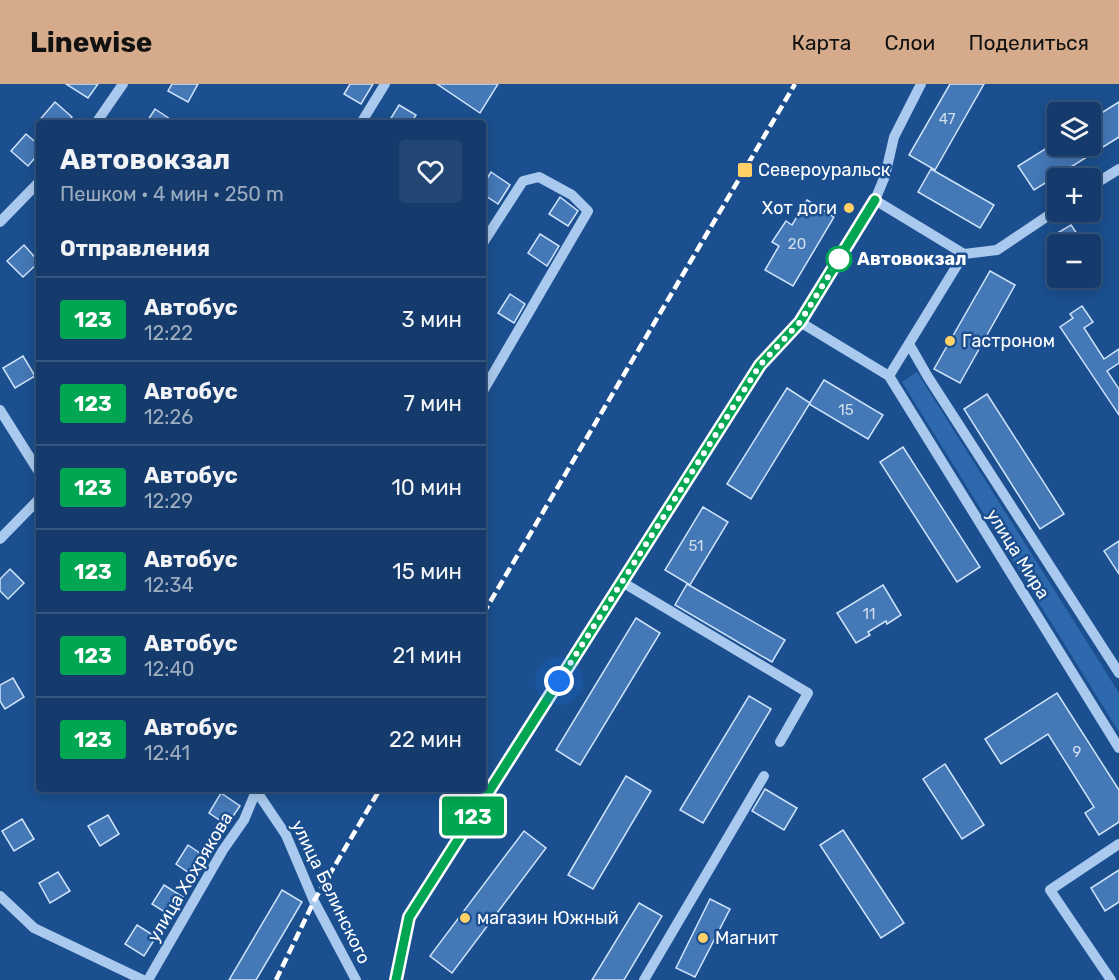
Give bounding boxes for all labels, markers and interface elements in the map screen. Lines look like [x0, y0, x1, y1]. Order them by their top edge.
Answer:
text: Linewise [30, 26, 153, 59]
text: Карта [791, 30, 851, 55]
text: Слои [884, 30, 935, 55]
text: Поделиться [968, 30, 1089, 55]
map controls [1047, 102, 1101, 288]
button: layers [1047, 102, 1101, 156]
house number: 47 [939, 110, 956, 128]
button: heart [399, 140, 462, 203]
text: Автовокзал [60, 143, 230, 176]
place label: Североуральск [758, 159, 891, 181]
marker: Североуральск [736, 161, 754, 179]
button: + [1047, 168, 1101, 222]
text: Пешком · 4 мин · 250 m [60, 182, 284, 206]
place label: Хот доги [762, 197, 837, 219]
marker: Хот доги [842, 201, 856, 215]
button: − [1047, 234, 1101, 288]
text: Отправления [60, 235, 210, 262]
house number: 20 [788, 235, 806, 253]
marker: Автовокзал [826, 246, 852, 272]
place label: Автовокзал [857, 248, 966, 270]
text: Автобус [144, 294, 238, 321]
text: 3 мин [402, 306, 462, 333]
text: 123 [74, 307, 112, 332]
text: 12:22 [144, 321, 193, 345]
place label: Гастроном [962, 330, 1055, 352]
marker: Гастроном [943, 334, 957, 348]
text: Автобус [144, 378, 238, 405]
text: 7 мин [404, 390, 462, 417]
text: 123 [74, 391, 112, 416]
house number: 15 [838, 401, 854, 419]
text: 12:26 [144, 405, 193, 429]
text: Автобус [144, 462, 238, 489]
text: 10 мин [391, 474, 462, 501]
text: 123 [74, 475, 112, 500]
text: 12:29 [144, 489, 193, 513]
street label: улица Мира [982, 505, 1054, 603]
house number: 51 [688, 537, 704, 555]
text: Автобус [144, 546, 238, 573]
text: 15 мин [392, 558, 462, 585]
text: 123 [74, 559, 112, 584]
text: 12:34 [144, 573, 194, 597]
house number: 11 [863, 605, 875, 623]
text: Автобус [144, 630, 238, 657]
text: 21 мин [392, 642, 462, 669]
text: 123 [74, 643, 112, 668]
text: 12:40 [144, 657, 195, 681]
your location [544, 666, 574, 696]
text: Автобус [144, 714, 238, 741]
text: 22 мин [389, 726, 462, 753]
text: 123 [74, 727, 112, 752]
text: 12:41 [144, 741, 190, 765]
house number: 9 [1073, 743, 1082, 761]
line badge: 123 [438, 796, 508, 836]
text: 123 [454, 804, 492, 829]
street label: улица Хохрякова [143, 808, 237, 946]
street label: улица Белинского [287, 816, 375, 968]
place label: магазин Южный [477, 907, 619, 929]
marker: магазин Южный [458, 911, 472, 925]
place label: Магнит [715, 927, 778, 949]
marker: Магнит [696, 931, 710, 945]

